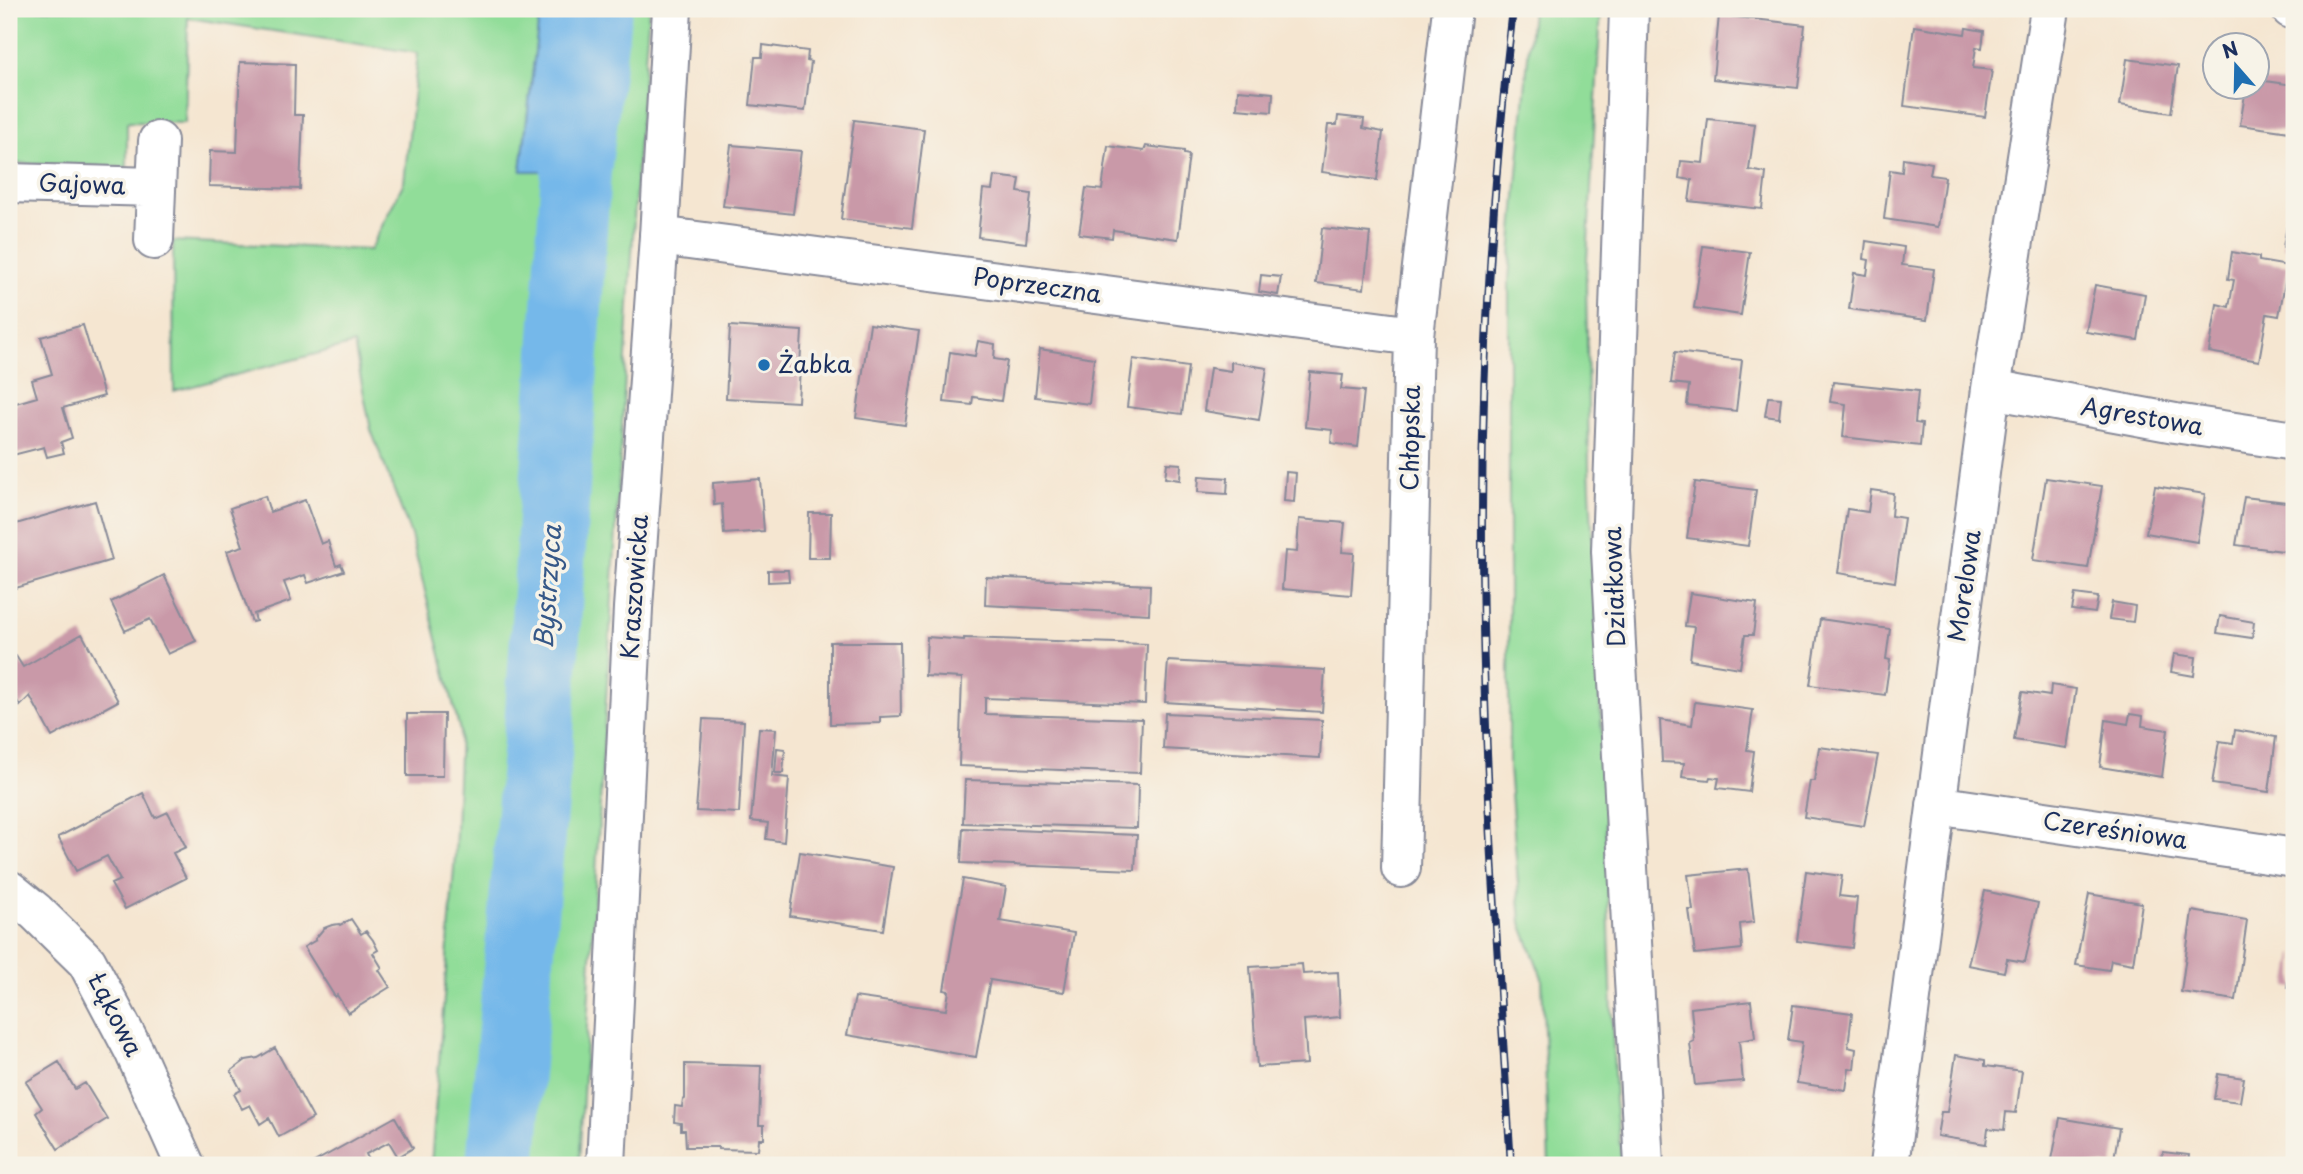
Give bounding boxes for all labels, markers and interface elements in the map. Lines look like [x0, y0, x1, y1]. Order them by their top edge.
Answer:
north arrow [2202, 32, 2272, 102]
text: N [2218, 33, 2242, 65]
street label: Gajowa [38, 163, 126, 203]
street label: Poprzeczna [971, 257, 1104, 311]
place label: Żabka [778, 345, 852, 381]
marker: Żabka [756, 357, 772, 373]
street label: Chłopska [1390, 385, 1428, 491]
street label: Agrestowa [2078, 387, 2206, 443]
street label: Kraszowicka [610, 513, 656, 660]
water label: Bystrzyca [523, 523, 570, 650]
street label: Działkowa [1593, 526, 1633, 648]
street label: Morelowa [1937, 527, 1989, 644]
street label: Czereśniowa [2041, 801, 2190, 857]
street label: Łąkowa [80, 965, 153, 1062]

